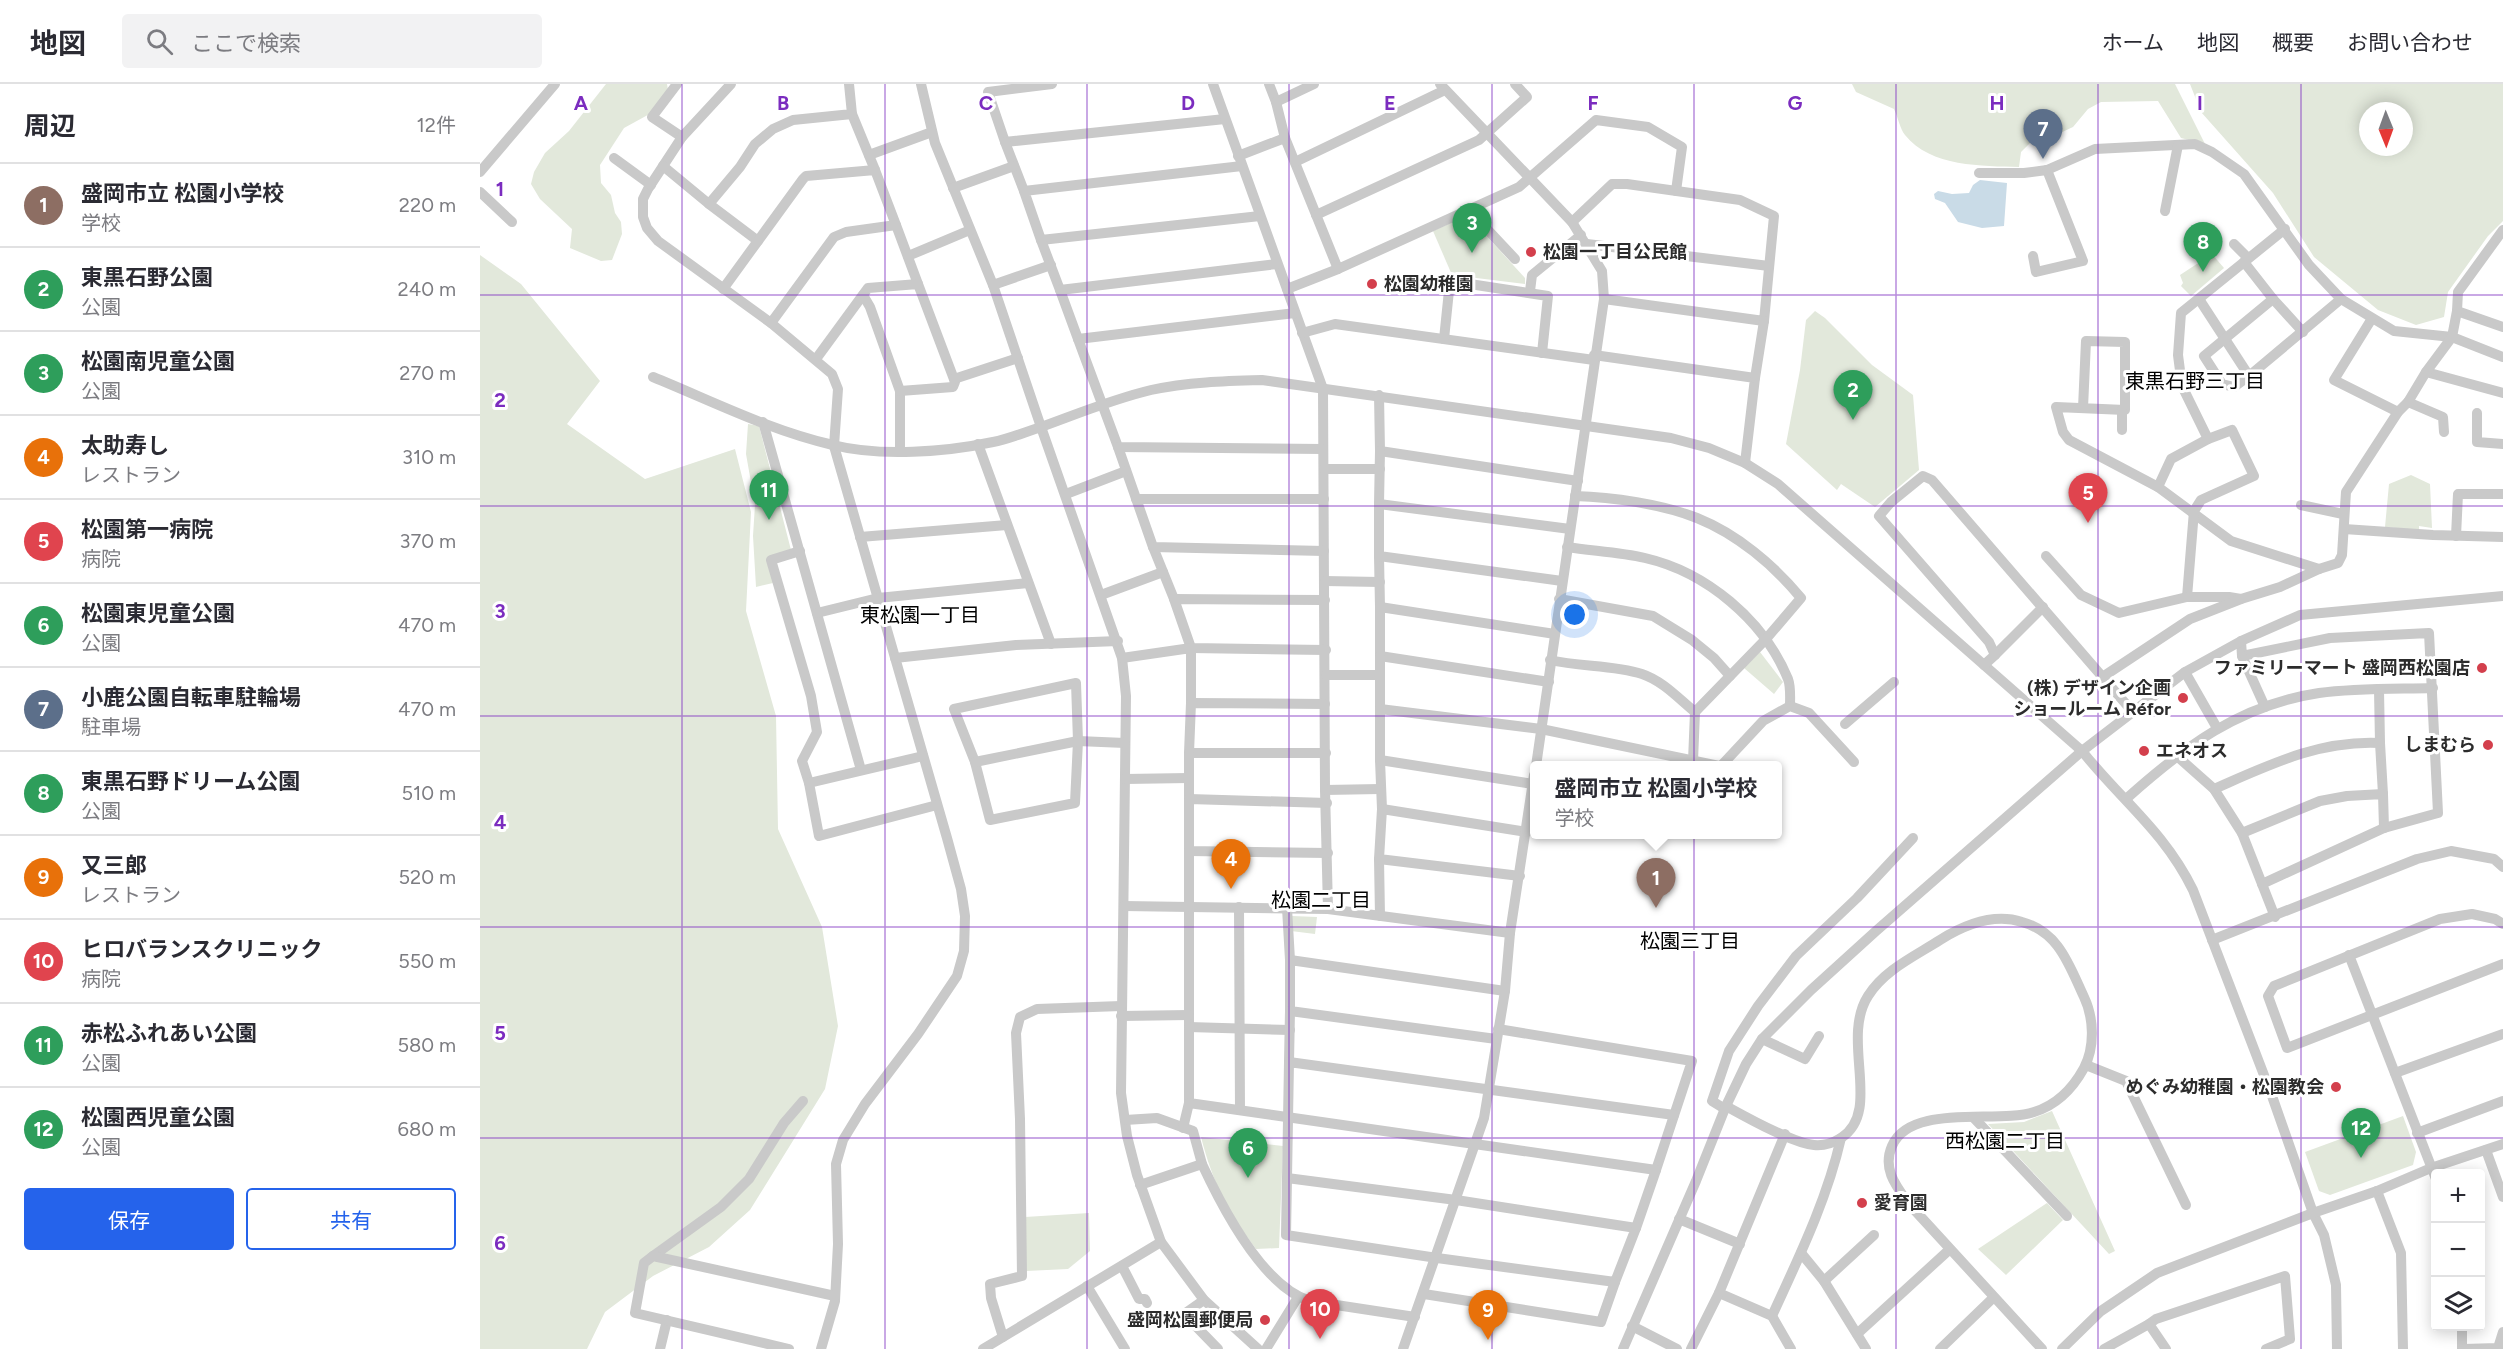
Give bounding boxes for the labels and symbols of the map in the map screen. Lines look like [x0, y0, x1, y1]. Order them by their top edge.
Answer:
text: A [574, 91, 589, 115]
text: B [777, 91, 789, 115]
text: C [979, 91, 993, 115]
text: D [1181, 91, 1195, 115]
text: E [1384, 91, 1396, 115]
text: F [1587, 91, 1599, 115]
text: G [1788, 91, 1803, 115]
text: H [1990, 91, 2005, 115]
text: I [2197, 91, 2203, 115]
north arrow [2359, 102, 2413, 156]
pin: 7 [2024, 110, 2062, 159]
text: 1 [496, 177, 504, 201]
pin: 3 [1452, 204, 1492, 253]
pin: 8 [2184, 222, 2222, 272]
place label: 松園一丁目公民館 [1543, 241, 1687, 263]
marker: 松園一丁目公民館 [1524, 245, 1538, 259]
place label: 松園幼稚園 [1384, 273, 1474, 295]
marker: 松園幼稚園 [1365, 277, 1379, 291]
district label: 東黒石野三丁目 [2125, 369, 2265, 393]
pin: 2 [1834, 370, 1872, 420]
text: 2 [494, 388, 506, 412]
pin: 11 [750, 470, 788, 520]
pin: 5 [2068, 474, 2108, 523]
text: 3 [494, 599, 506, 623]
your location [1560, 600, 1589, 629]
district label: 東松園一丁目 [860, 603, 980, 627]
place label: ファミリーマート 盛岡西松園店 [2214, 657, 2470, 679]
marker: ファミリーマート 盛岡西松園店 [2475, 661, 2489, 675]
place label: (株) デザイン企画 ショールーム Réfor [2013, 677, 2171, 720]
marker: (株) デザイン企画 ショールーム Réfor [2176, 691, 2190, 705]
place label: しまむら [2404, 734, 2476, 756]
marker: しまむら [2481, 738, 2495, 752]
place label: エネオス [2156, 740, 2228, 762]
marker: エネオス [2137, 744, 2151, 758]
text: 4 [494, 810, 507, 834]
pin: 4 [1212, 840, 1251, 889]
pin: 1 [1636, 858, 1676, 908]
district label: 松園二丁目 [1271, 888, 1371, 912]
district label: 松園三丁目 [1640, 929, 1740, 953]
text: 5 [494, 1021, 506, 1045]
place label: めぐみ幼稚園・松園教会 [2125, 1076, 2324, 1098]
marker: めぐみ幼稚園・松園教会 [2329, 1080, 2343, 1094]
pin: 12 [2342, 1108, 2380, 1158]
pin: 6 [1228, 1128, 1268, 1178]
district label: 西松園二丁目 [1945, 1129, 2065, 1153]
place label: 愛育園 [1874, 1192, 1928, 1214]
marker: 愛育園 [1855, 1196, 1869, 1210]
text: 6 [494, 1231, 506, 1255]
pin: 10 [1300, 1290, 1340, 1339]
pin: 9 [1468, 1290, 1508, 1340]
place label: 盛岡松園郵便局 [1127, 1309, 1253, 1331]
marker: 盛岡松園郵便局 [1258, 1313, 1272, 1327]

